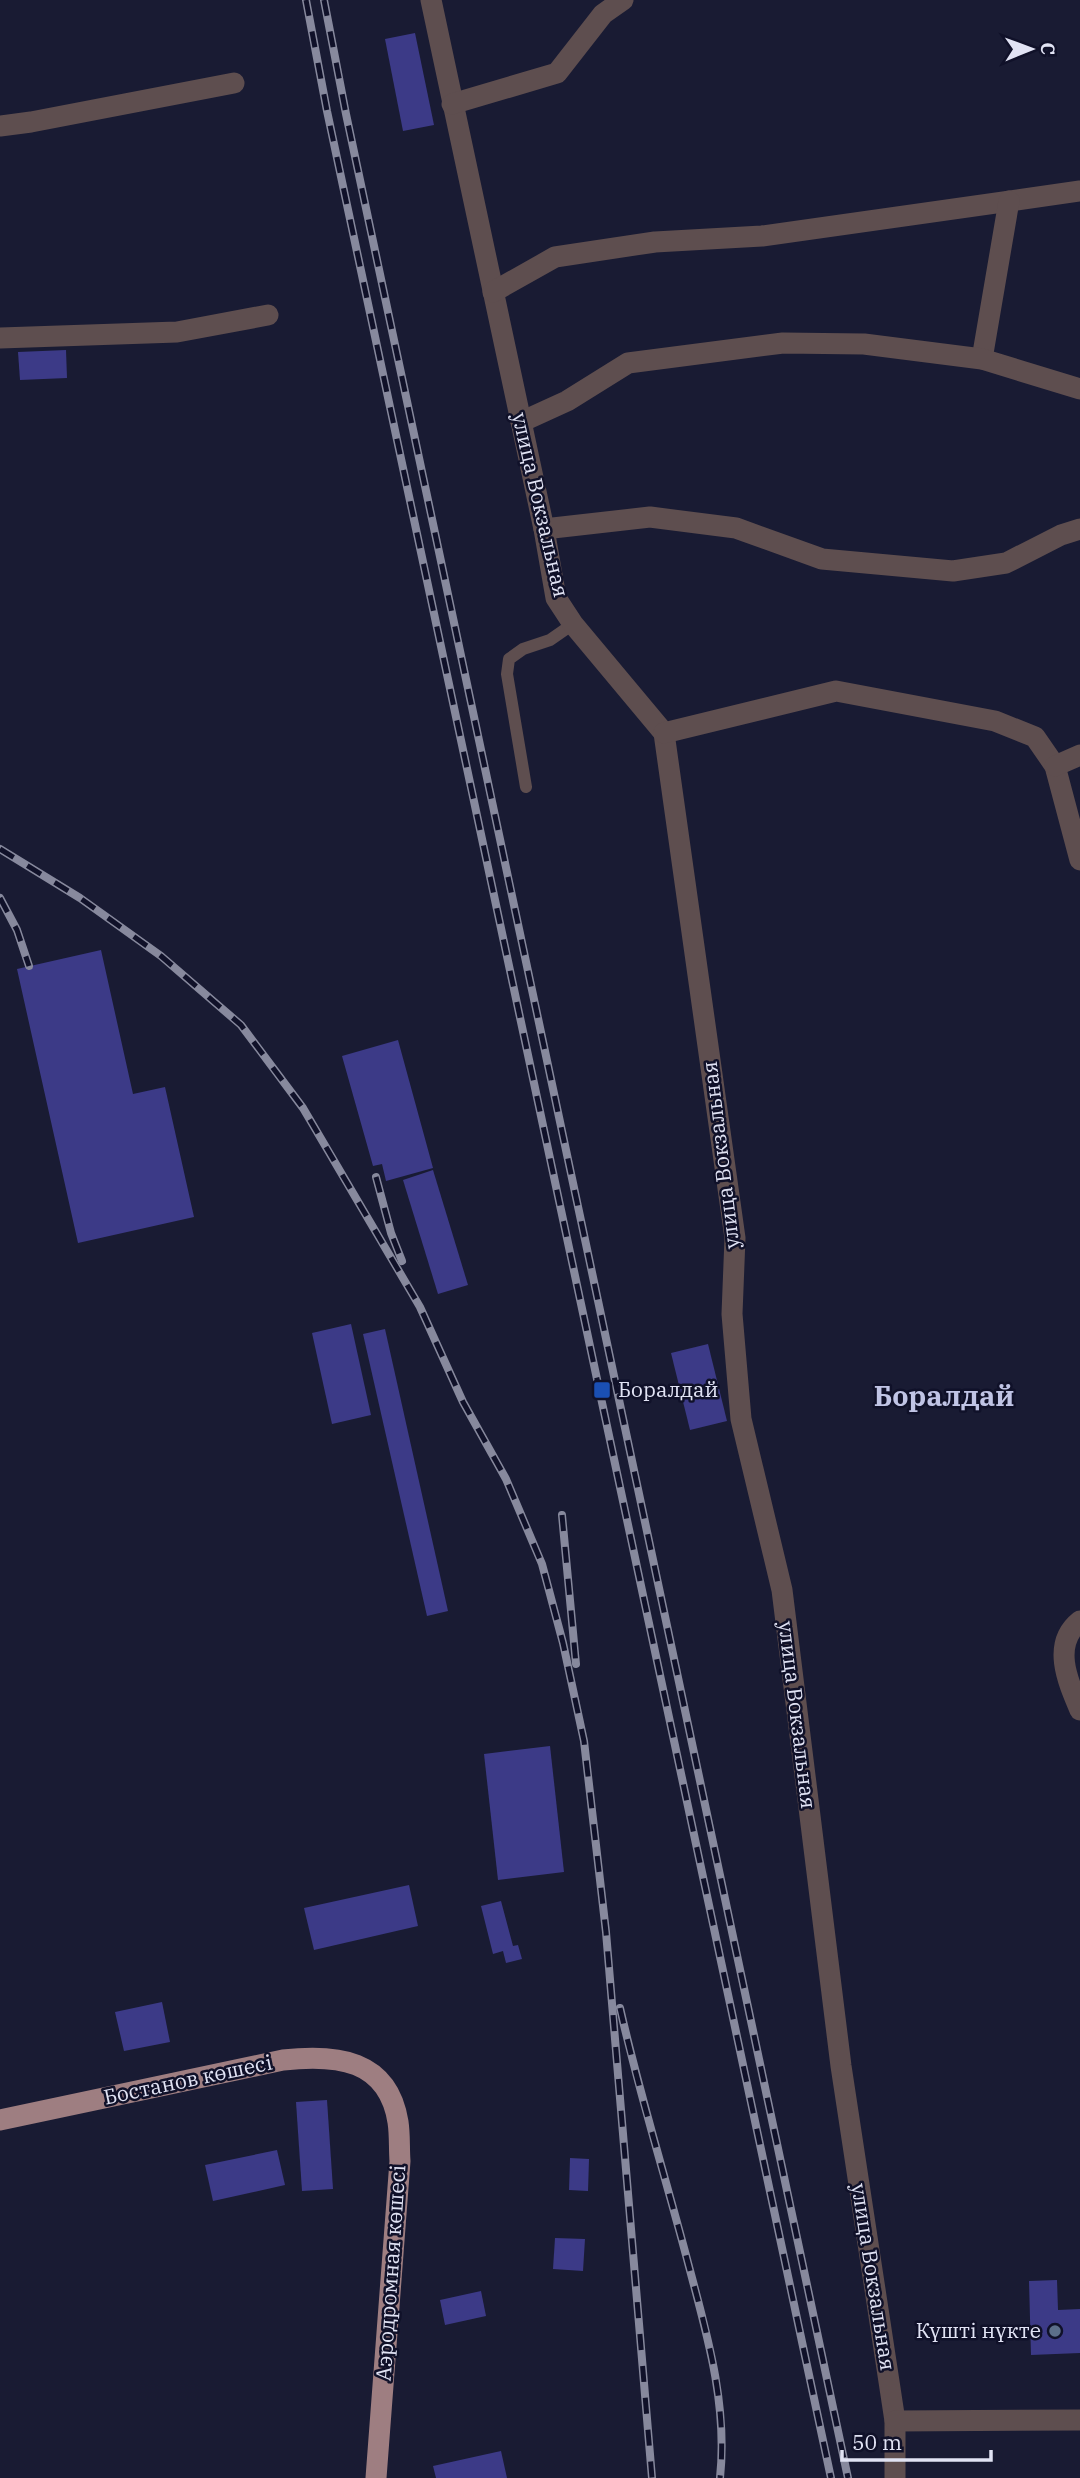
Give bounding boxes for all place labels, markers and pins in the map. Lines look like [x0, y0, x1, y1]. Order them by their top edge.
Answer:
place label: Боралдай [618, 1375, 718, 1403]
marker: Боралдай [592, 1380, 612, 1400]
place label: Күшті нүкте [916, 2316, 1041, 2344]
marker: Күшті нүкте [1047, 2323, 1063, 2339]

